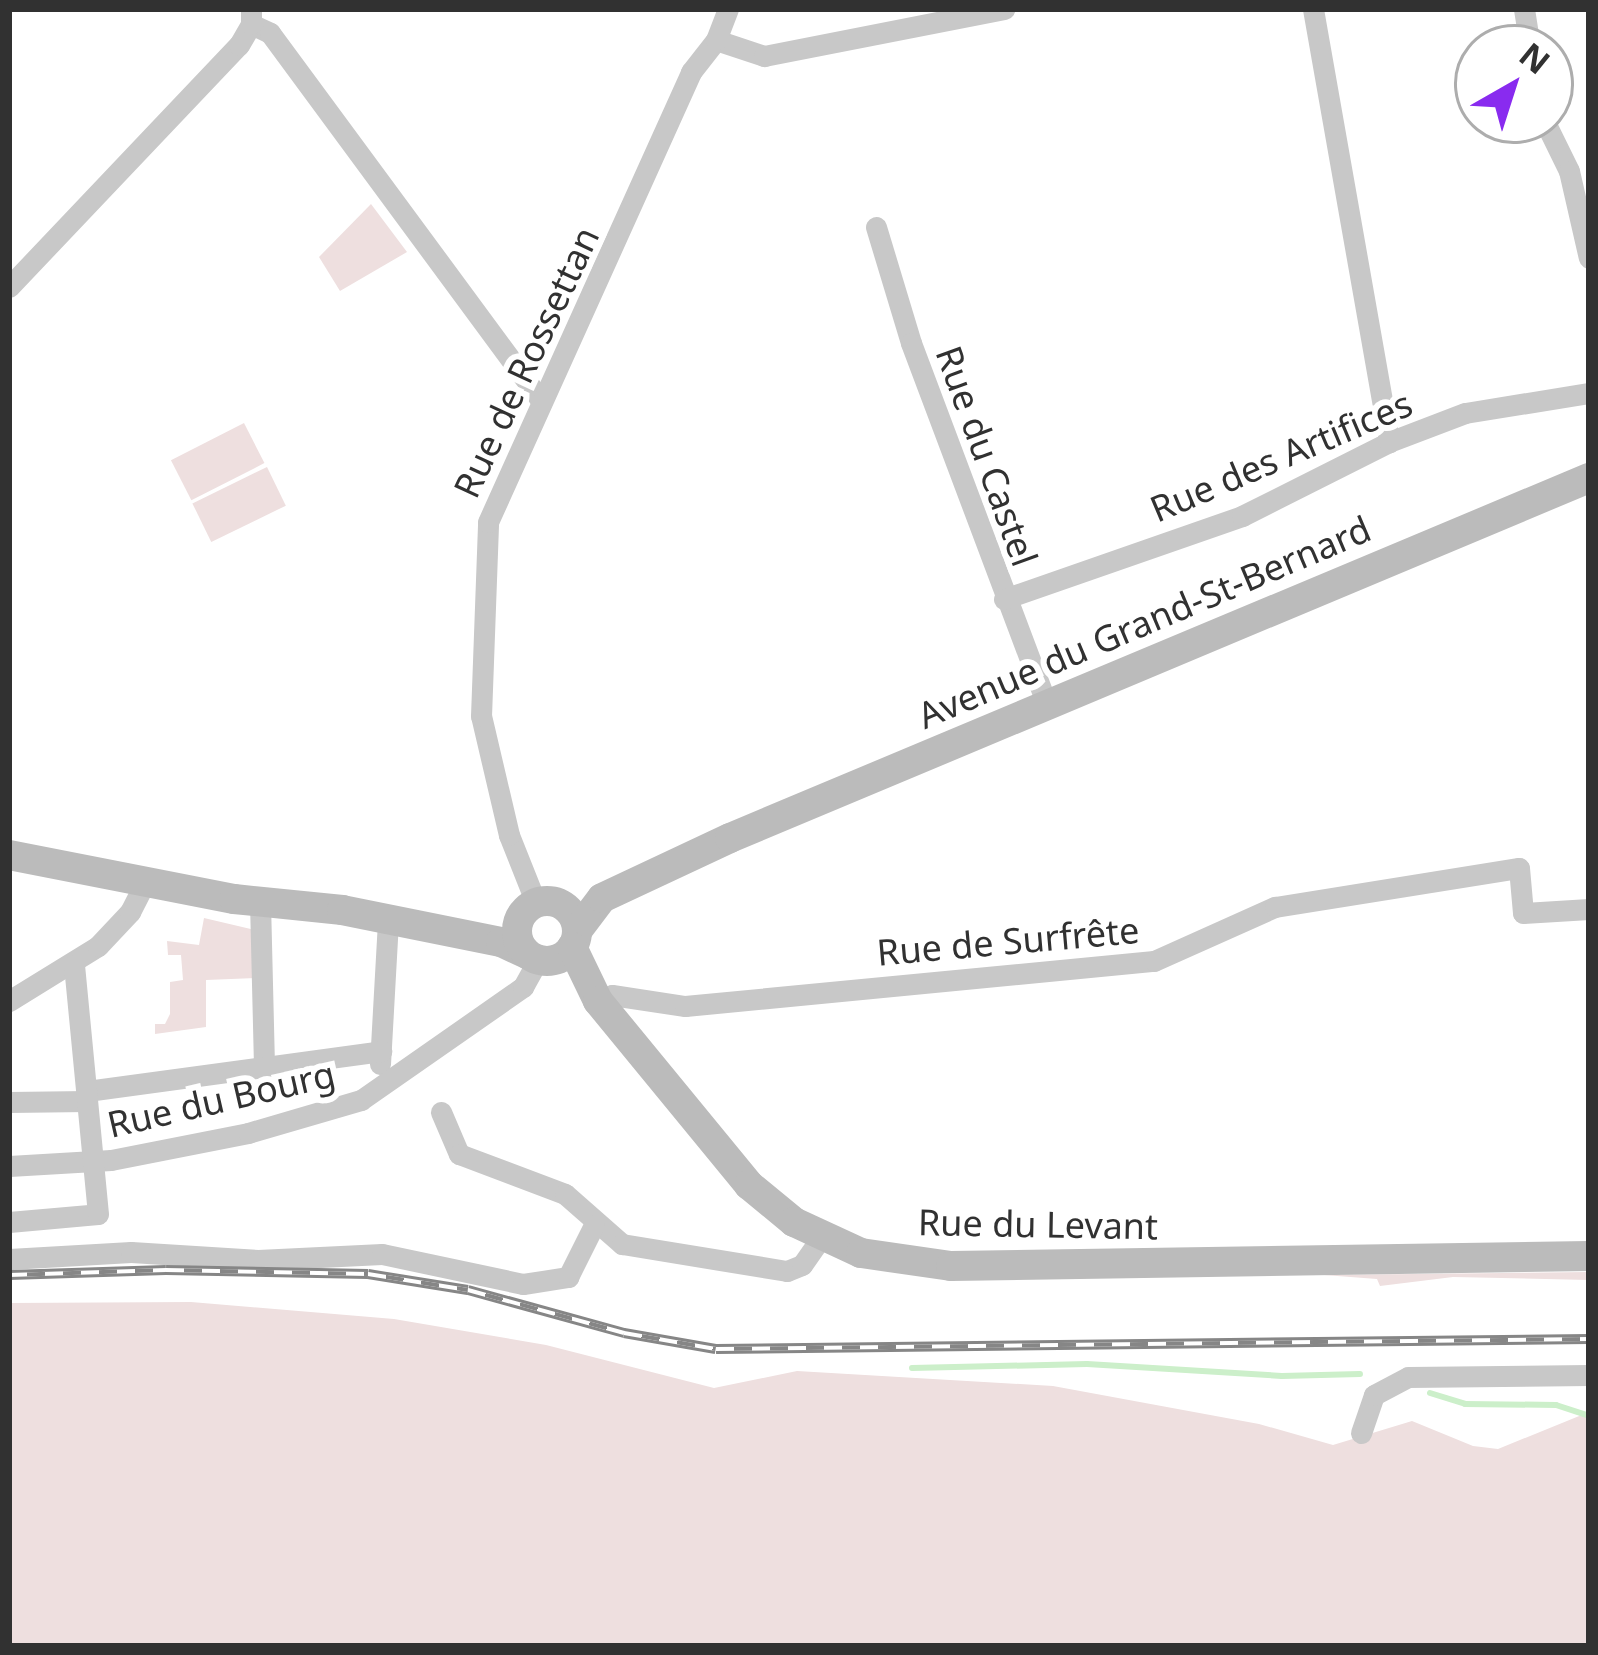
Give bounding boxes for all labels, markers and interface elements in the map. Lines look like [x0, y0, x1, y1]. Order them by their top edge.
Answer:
north arrow [1454, 24, 1574, 144]
text: N [1510, 32, 1560, 84]
street label: Rue de Rossettan [444, 220, 608, 504]
street label: Rue du Castel [927, 340, 1047, 572]
street label: Rue des Artifices [1144, 381, 1418, 531]
street label: Avenue du Grand-St-Bernard [911, 507, 1377, 737]
street label: Rue de Surfrête [875, 908, 1141, 974]
street label: Rue du Bourg [103, 1052, 339, 1146]
street label: Rue du Levant [918, 1200, 1158, 1248]

